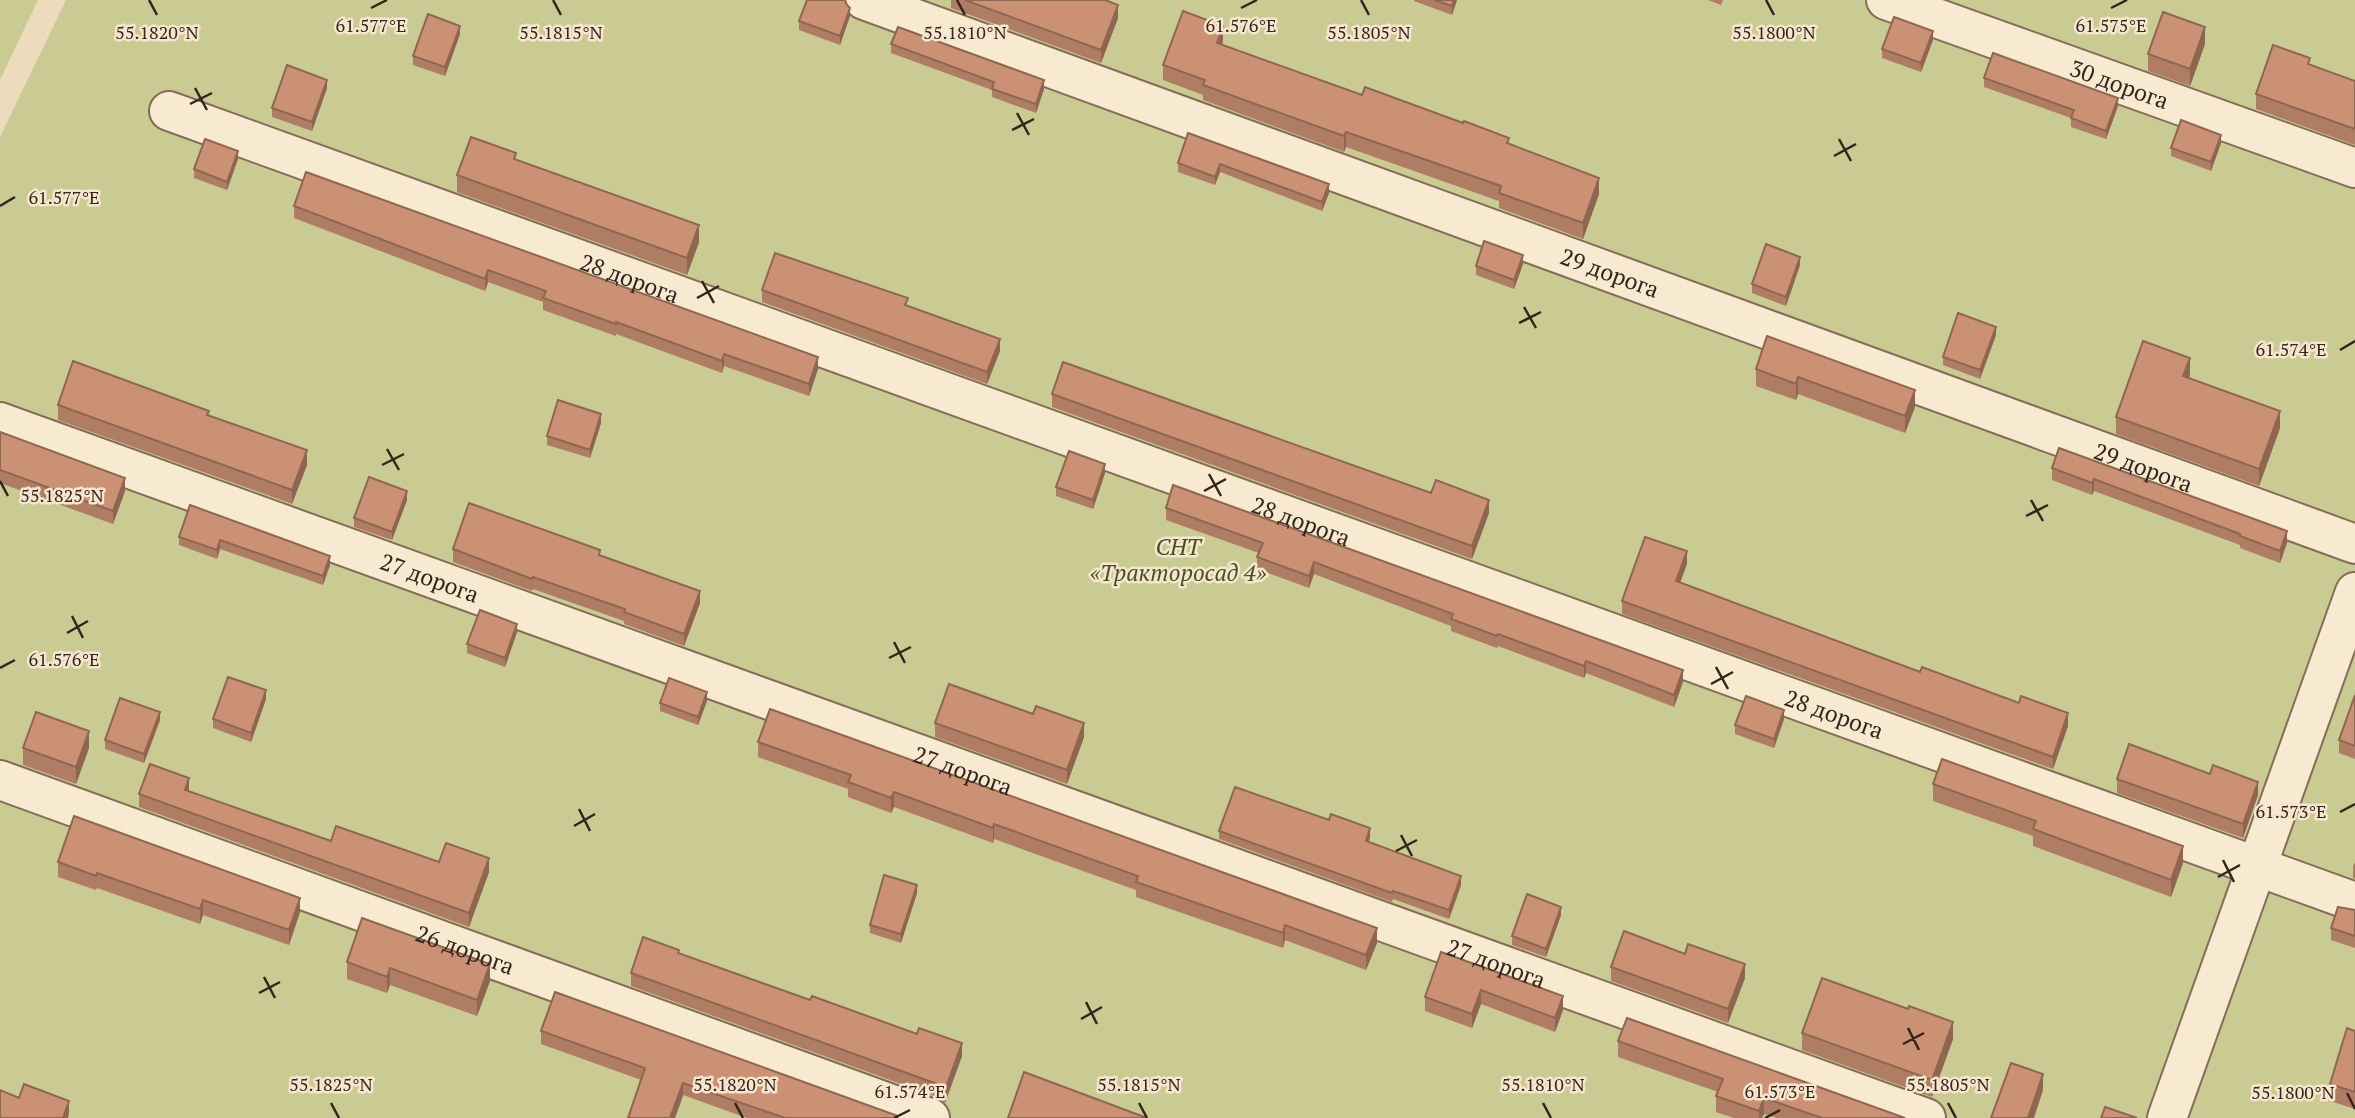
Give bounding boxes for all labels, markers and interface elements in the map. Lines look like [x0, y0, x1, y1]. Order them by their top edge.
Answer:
text: 61.577°E [335, 13, 407, 37]
text: 61.576°E [1205, 13, 1277, 37]
text: 61.575°E [2075, 13, 2147, 37]
text: 55.1820°N [115, 20, 199, 44]
text: 55.1815°N [519, 20, 603, 44]
text: 55.1810°N [923, 20, 1007, 44]
text: 55.1805°N [1327, 20, 1411, 44]
text: 55.1800°N [1732, 20, 1816, 44]
street label: 30 дорога [2066, 52, 2173, 116]
text: 61.577°E [28, 185, 100, 209]
street label: 29 дорога [1556, 240, 1664, 304]
street label: 28 дорога [576, 246, 684, 310]
text: 61.574°E [2255, 337, 2327, 361]
street label: 29 дорога [2090, 435, 2198, 499]
text: 55.1825°N [20, 483, 104, 507]
street label: 28 дорога [1247, 489, 1355, 553]
park label: СНТ «Тракторосад 4» [1090, 531, 1267, 588]
street label: 27 дорога [376, 545, 484, 610]
text: 61.576°E [28, 647, 100, 671]
street label: 28 дорога [1781, 682, 1888, 746]
street label: 27 дорога [909, 738, 1017, 802]
text: 61.573°E [2255, 799, 2327, 823]
street label: 26 дорога [412, 917, 519, 981]
street label: 27 дорога [1443, 931, 1550, 995]
text: 55.1825°N [289, 1072, 373, 1096]
text: 55.1820°N [693, 1072, 777, 1096]
text: 55.1815°N [1097, 1072, 1181, 1096]
text: 55.1810°N [1501, 1072, 1585, 1096]
text: 55.1805°N [1906, 1072, 1990, 1096]
text: 61.574°E [874, 1079, 946, 1103]
text: 61.573°E [1744, 1079, 1816, 1103]
text: 55.1800°N [2251, 1080, 2335, 1104]

